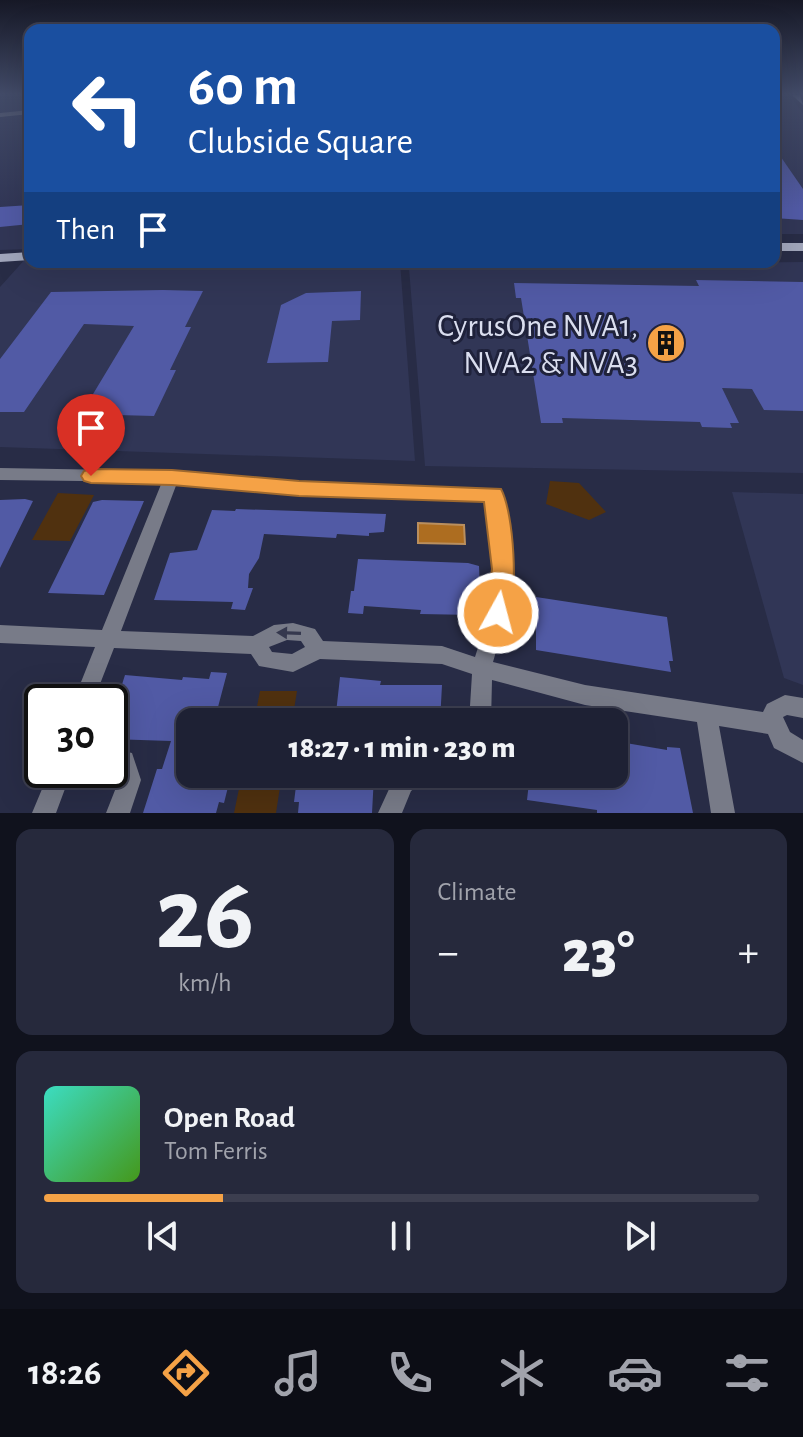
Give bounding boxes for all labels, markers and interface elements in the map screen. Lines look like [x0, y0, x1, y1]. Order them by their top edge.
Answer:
icon: left [56, 56, 160, 160]
text: 60 m [188, 59, 298, 115]
text: Clubside Square [188, 124, 413, 160]
icon: arrive [131, 208, 175, 252]
text: Then [56, 215, 115, 245]
place label: CyrusOne NVA1, NVA2 & NVA3 [437, 310, 638, 379]
building icon: CyrusOne NVA1, NVA2 & NVA3 [645, 322, 687, 364]
pin [57, 394, 125, 476]
icon: arrive [69, 406, 113, 450]
position arrow [456, 571, 540, 655]
one-way arrow [276, 626, 301, 639]
speed limit sign: 30 [24, 684, 128, 788]
text: 18:27 · 1 min · 230 m [288, 733, 516, 763]
text: 26 [155, 864, 254, 968]
text: Climate [438, 879, 516, 905]
text: 23° [562, 923, 635, 983]
text: − [438, 931, 459, 975]
text: + [738, 931, 759, 975]
text: km/h [178, 970, 232, 996]
text: Open Road [164, 1103, 295, 1133]
text: Tom Ferris [164, 1138, 268, 1164]
icon: previous [141, 1214, 185, 1258]
icon: pause [379, 1214, 423, 1258]
icon: next [618, 1214, 662, 1258]
icon: directions [158, 1345, 214, 1401]
icon: music [270, 1345, 326, 1401]
icon: phone [382, 1345, 438, 1401]
icon: climate [494, 1345, 550, 1401]
icon: car [607, 1345, 663, 1401]
icon: filters [719, 1345, 775, 1401]
text: 18:26 [28, 1355, 101, 1391]

